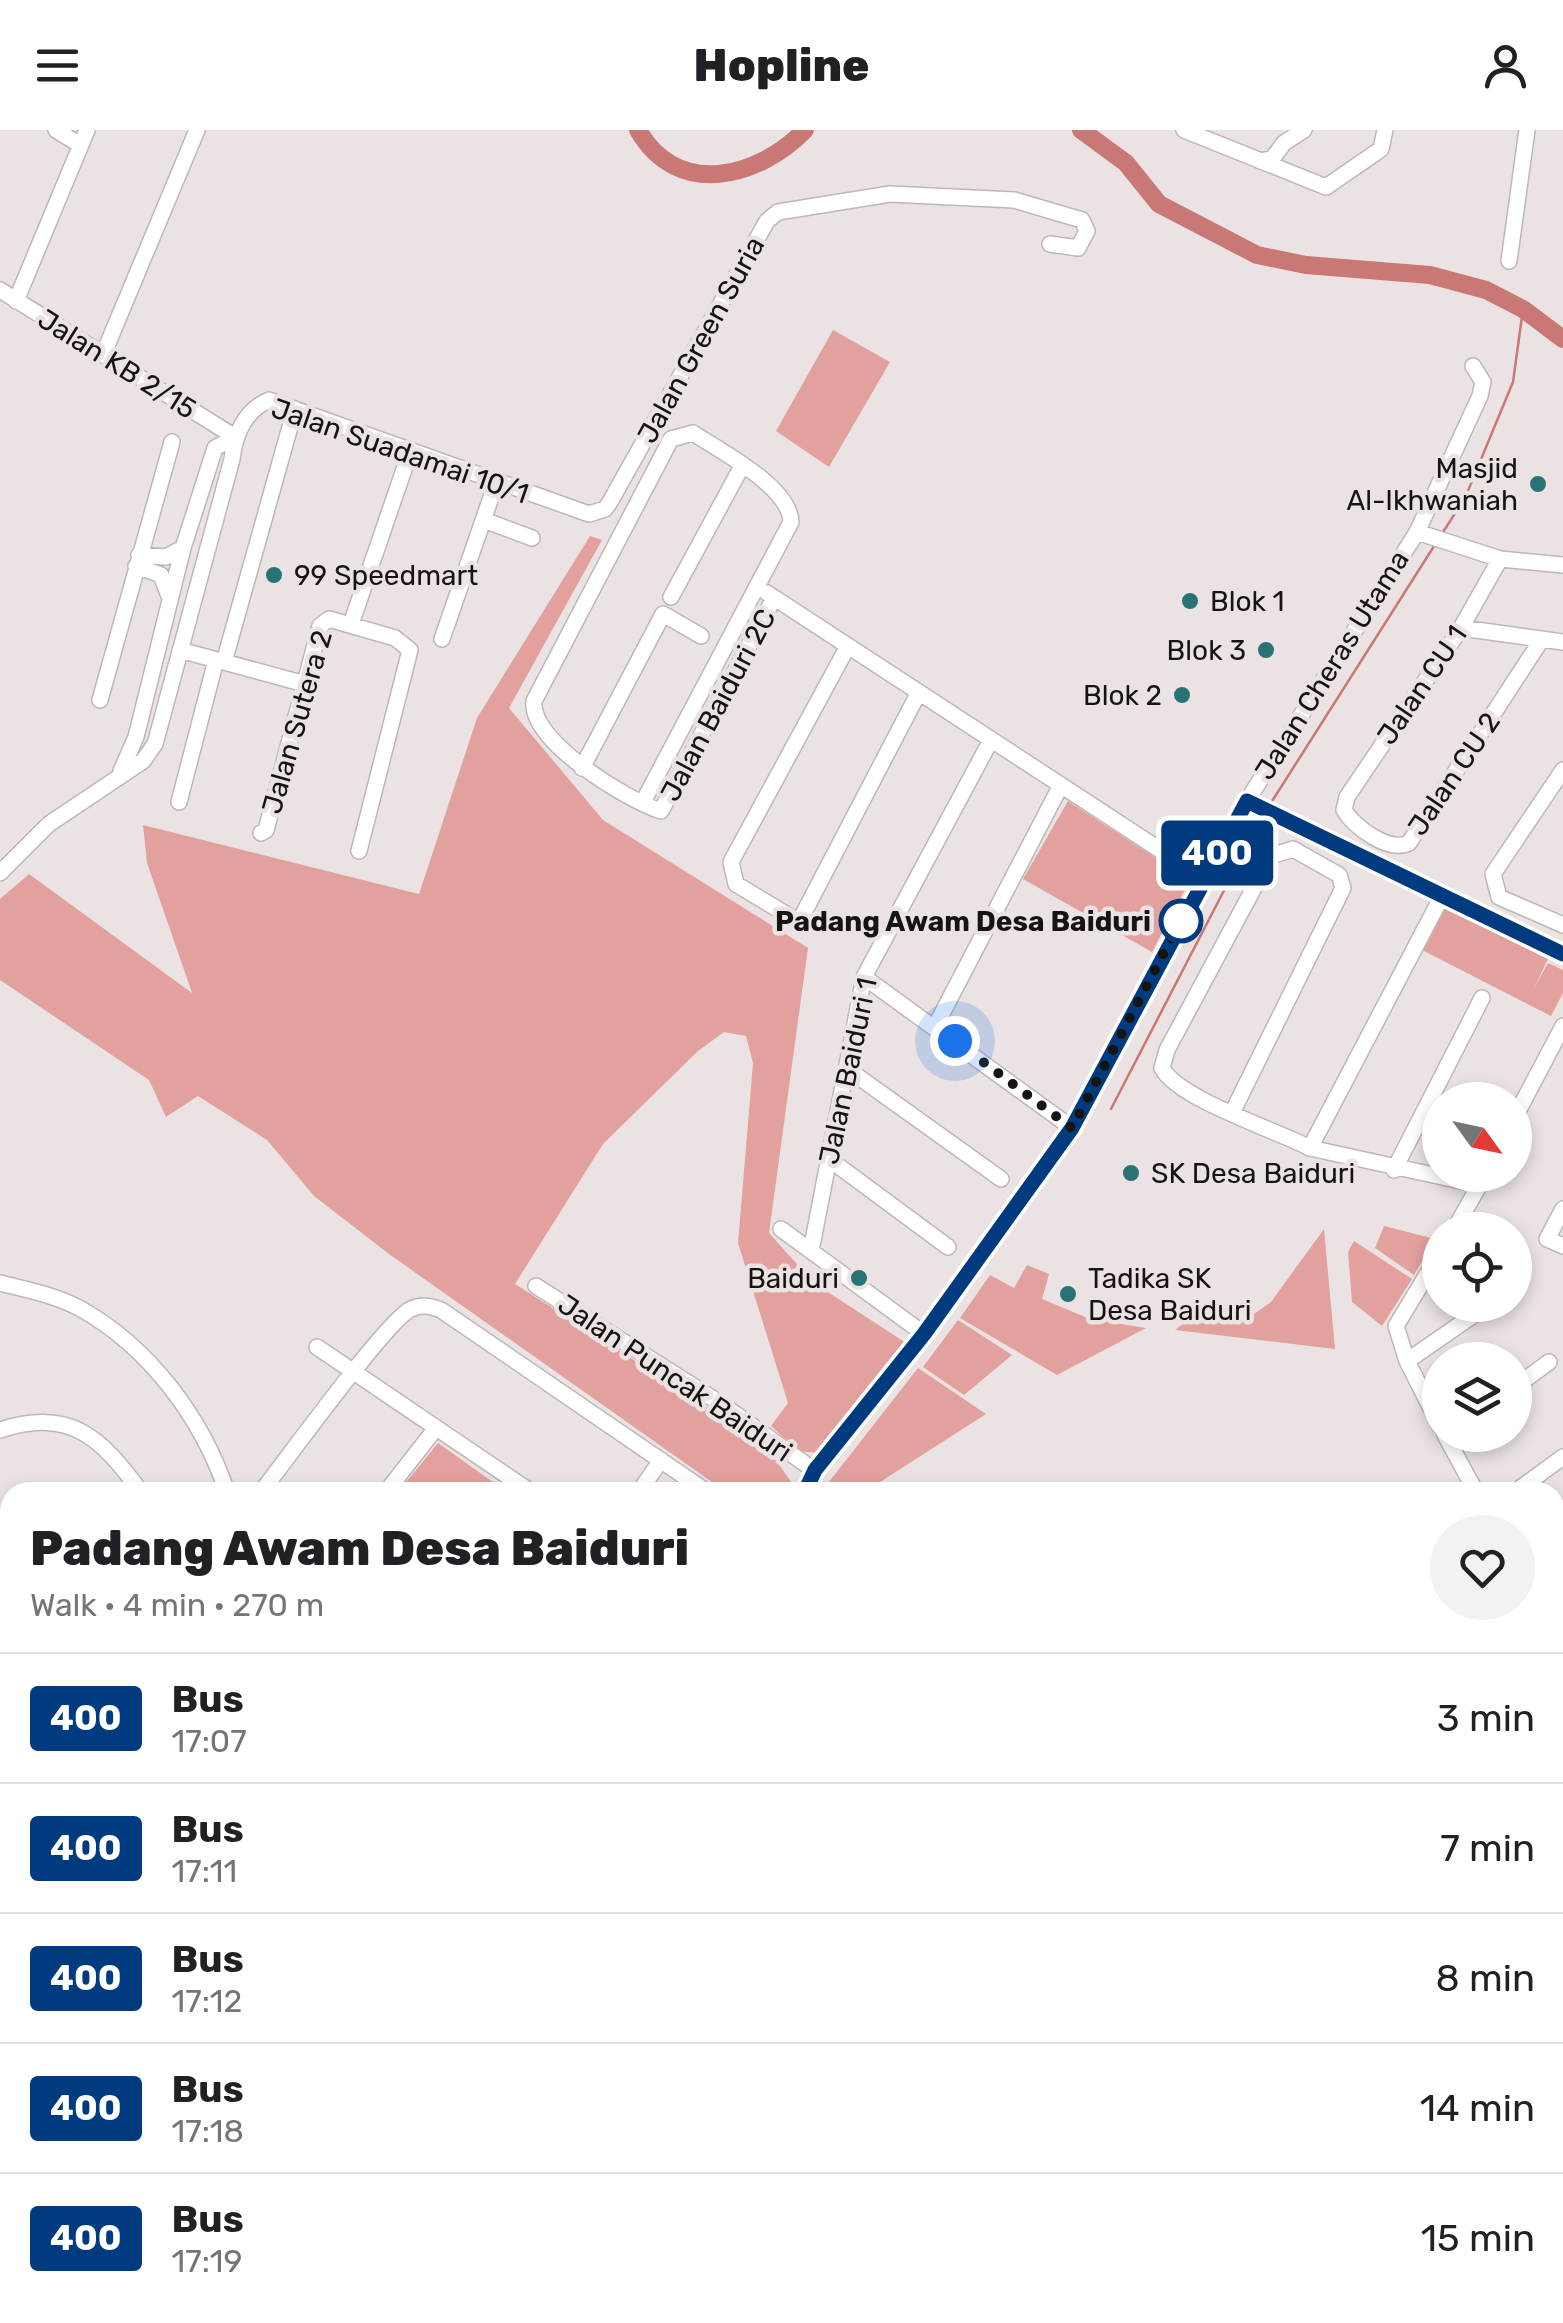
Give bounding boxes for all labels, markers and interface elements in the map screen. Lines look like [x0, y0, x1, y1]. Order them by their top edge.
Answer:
icon: menu [30, 38, 85, 93]
icon: person [1478, 38, 1533, 93]
text: Hopline [694, 39, 869, 92]
street label: Jalan Green Suria [631, 231, 771, 449]
street label: Jalan KB 2/15 [32, 302, 202, 426]
street label: Jalan Suadamai 10/1 [267, 392, 533, 510]
place label: Masjid Al-Ikhwaniah [1346, 452, 1518, 517]
marker: Masjid Al-Ikhwaniah [1527, 473, 1549, 495]
street label: Jalan Cheras Utama [1248, 544, 1416, 786]
place label: 99 Speedmart [294, 559, 478, 592]
marker: 99 Speedmart [263, 564, 285, 586]
place label: Blok 1 [1210, 585, 1285, 618]
marker: Blok 1 [1179, 590, 1201, 612]
street label: Jalan Baiduri 2C [653, 603, 783, 807]
street label: Jalan CU 1 [1370, 619, 1474, 751]
street label: Jalan Sutera 2 [255, 626, 339, 818]
place label: Blok 3 [1167, 634, 1246, 667]
marker: Blok 3 [1255, 639, 1277, 661]
place label: Blok 2 [1083, 679, 1162, 712]
marker: Blok 2 [1171, 684, 1193, 706]
street label: Jalan CU 2 [1401, 706, 1507, 842]
line badge: 400 [1160, 820, 1274, 886]
text: 400 [1181, 832, 1253, 874]
marker: Padang Awam Desa Baiduri [1160, 900, 1202, 942]
place label: Padang Awam Desa Baiduri [775, 905, 1151, 938]
street label: Jalan Baiduri 1 [812, 975, 884, 1167]
your location [930, 1016, 980, 1066]
north arrow [1422, 1082, 1532, 1192]
map controls [1422, 1082, 1532, 1452]
place label: SK Desa Baiduri [1151, 1157, 1355, 1190]
marker: SK Desa Baiduri [1120, 1162, 1142, 1184]
button: locate [1422, 1212, 1532, 1322]
place label: Baiduri [747, 1262, 839, 1295]
place label: Tadika SK Desa Baiduri [1088, 1262, 1251, 1327]
marker: Baiduri [848, 1267, 870, 1289]
marker: Tadika SK Desa Baiduri [1057, 1283, 1079, 1305]
street label: Jalan Puncak Baiduri [552, 1287, 798, 1469]
button: layers [1422, 1342, 1532, 1452]
button: heart [1430, 1515, 1535, 1620]
text: Padang Awam Desa Baiduri [30, 1520, 689, 1577]
text: Walk · 4 min · 270 m [30, 1586, 324, 1624]
text: Bus [172, 1676, 244, 1722]
text: 3 min [1437, 1695, 1535, 1741]
text: 400 [50, 1697, 122, 1739]
text: 17:07 [172, 1722, 247, 1760]
text: Bus [172, 1806, 244, 1852]
text: 7 min [1440, 1825, 1535, 1871]
text: 400 [50, 1827, 122, 1869]
text: 17:11 [172, 1852, 237, 1890]
text: Bus [172, 1936, 244, 1982]
text: 8 min [1436, 1955, 1535, 2001]
text: 400 [50, 1957, 122, 1999]
text: 17:12 [172, 1982, 242, 2020]
text: Bus [172, 2066, 244, 2112]
text: 14 min [1420, 2085, 1535, 2131]
text: 400 [50, 2087, 122, 2129]
text: 17:18 [172, 2112, 244, 2150]
text: Bus [172, 2196, 244, 2242]
text: 15 min [1421, 2215, 1535, 2261]
text: 400 [50, 2217, 122, 2259]
text: 17:19 [172, 2242, 243, 2280]

